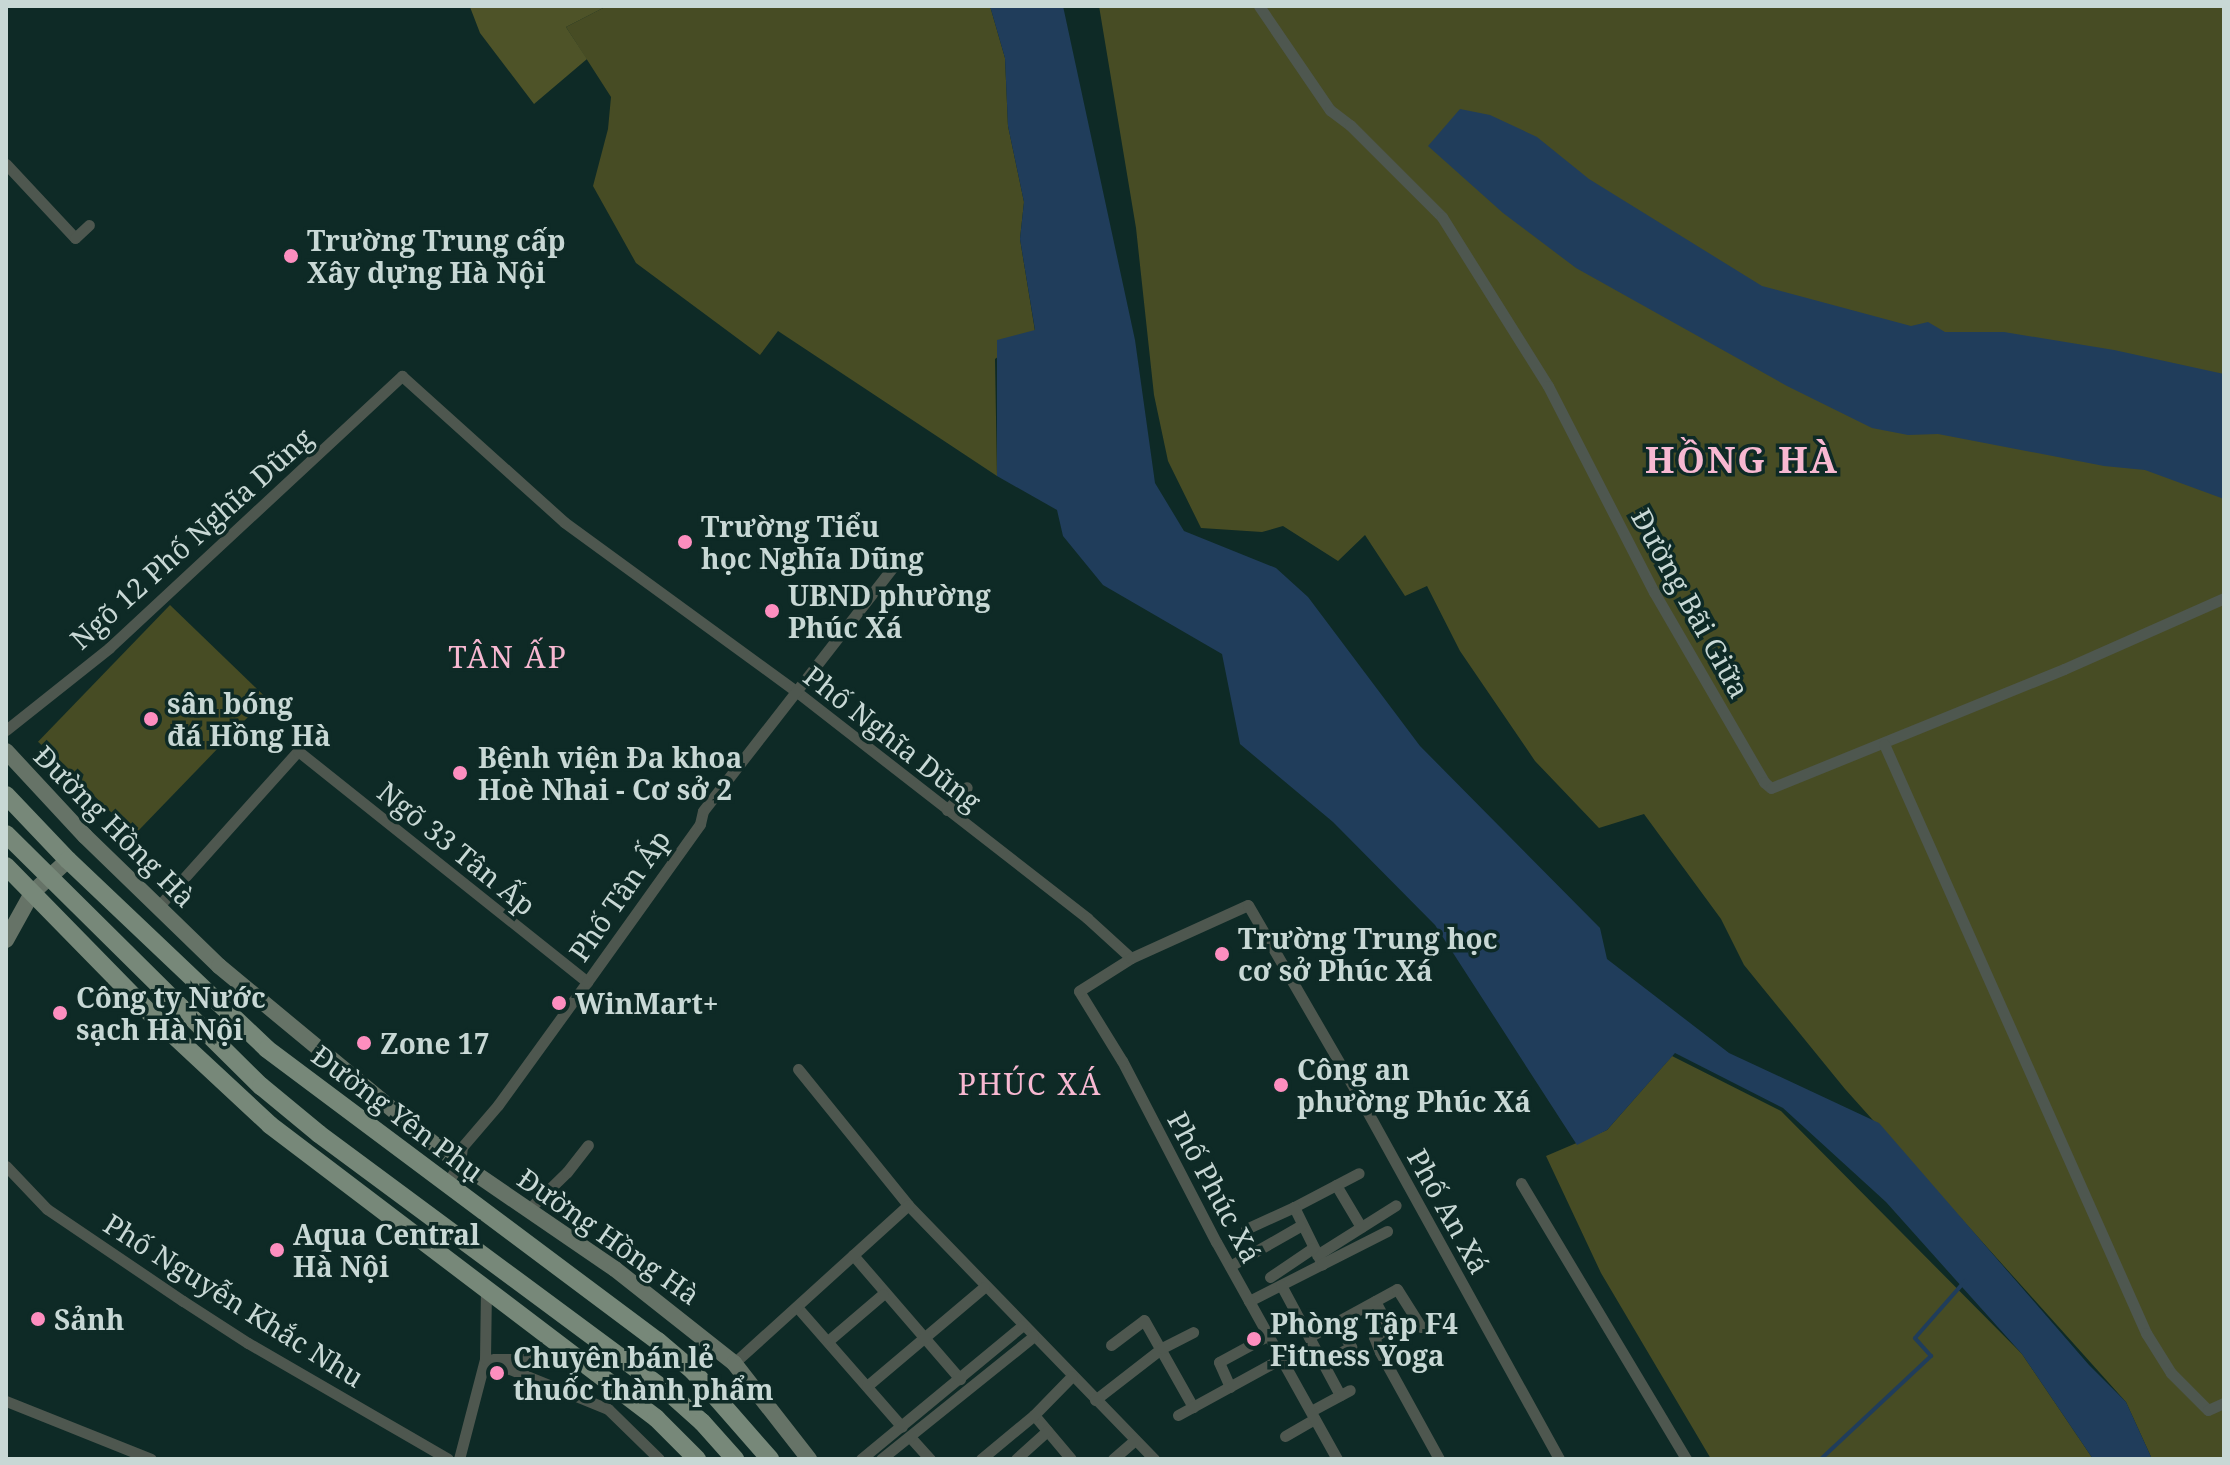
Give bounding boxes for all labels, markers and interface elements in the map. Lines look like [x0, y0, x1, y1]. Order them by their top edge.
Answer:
place label: Trường Trung cấp Xây dựng Hà Nội [307, 223, 566, 289]
marker: Trường Trung cấp Xây dựng Hà Nội [282, 247, 300, 265]
street label: Ngõ 12 Phố Nghĩa Dũng [63, 420, 319, 656]
district label: HỒNG HÀ [1645, 438, 1839, 482]
street label: Đường Bãi Giữa [1625, 502, 1757, 704]
place label: Trường Tiểu học Nghĩa Dũng [701, 509, 924, 575]
marker: Trường Tiểu học Nghĩa Dũng [676, 533, 694, 551]
place label: UBND phường Phúc Xá [788, 578, 991, 644]
marker: UBND phường Phúc Xá [763, 602, 781, 620]
district label: TÂN ẤP [448, 639, 568, 675]
street label: Phố Nghĩa Dũng [798, 658, 988, 818]
place label: sân bóng đá Hồng Hà [167, 686, 331, 752]
marker: sân bóng đá Hồng Hà [142, 710, 160, 728]
street label: Đường Hồng Hà [27, 738, 203, 914]
place label: Bệnh viện Đa khoa Hoè Nhai - Cơ sở 2 [478, 740, 742, 806]
marker: Bệnh viện Đa khoa Hoè Nhai - Cơ sở 2 [449, 762, 471, 784]
street label: Ngõ 33 Tân Ấp [372, 774, 542, 922]
street label: Phố Tân Ấp [562, 823, 676, 967]
place label: Trường Trung học cơ sở Phúc Xá [1238, 921, 1498, 987]
marker: Trường Trung học cơ sở Phúc Xá [1213, 945, 1231, 963]
place label: Công ty Nước sạch Hà Nội [76, 980, 266, 1046]
place label: WinMart+ [575, 986, 719, 1020]
marker: WinMart+ [550, 994, 568, 1012]
marker: Công ty Nước sạch Hà Nội [51, 1004, 69, 1022]
place label: Zone 17 [380, 1026, 489, 1060]
marker: Zone 17 [355, 1034, 373, 1052]
street label: Đường Yên Phụ [306, 1038, 490, 1188]
place label: Công an phường Phúc Xá [1297, 1052, 1531, 1118]
district label: PHÚC XÁ [958, 1066, 1102, 1102]
marker: Công an phường Phúc Xá [1272, 1076, 1290, 1094]
street label: Phố Phúc Xá [1161, 1106, 1269, 1268]
street label: Phố An Xá [1401, 1143, 1497, 1279]
street label: Đường Hồng Hà [512, 1161, 706, 1311]
street label: Phố Nguyễn Khắc Nhu [98, 1206, 370, 1394]
place label: Aqua Central Hà Nội [293, 1217, 480, 1283]
marker: Aqua Central Hà Nội [268, 1241, 286, 1259]
place label: Sảnh [54, 1302, 124, 1336]
place label: Phòng Tập F4 Fitness Yoga [1270, 1306, 1458, 1372]
marker: Sảnh [29, 1310, 47, 1328]
marker: Phòng Tập F4 Fitness Yoga [1245, 1330, 1263, 1348]
place label: Chuyên bán lẻ thuốc thành phẩm [513, 1340, 774, 1406]
marker: Chuyên bán lẻ thuốc thành phẩm [488, 1364, 506, 1382]

